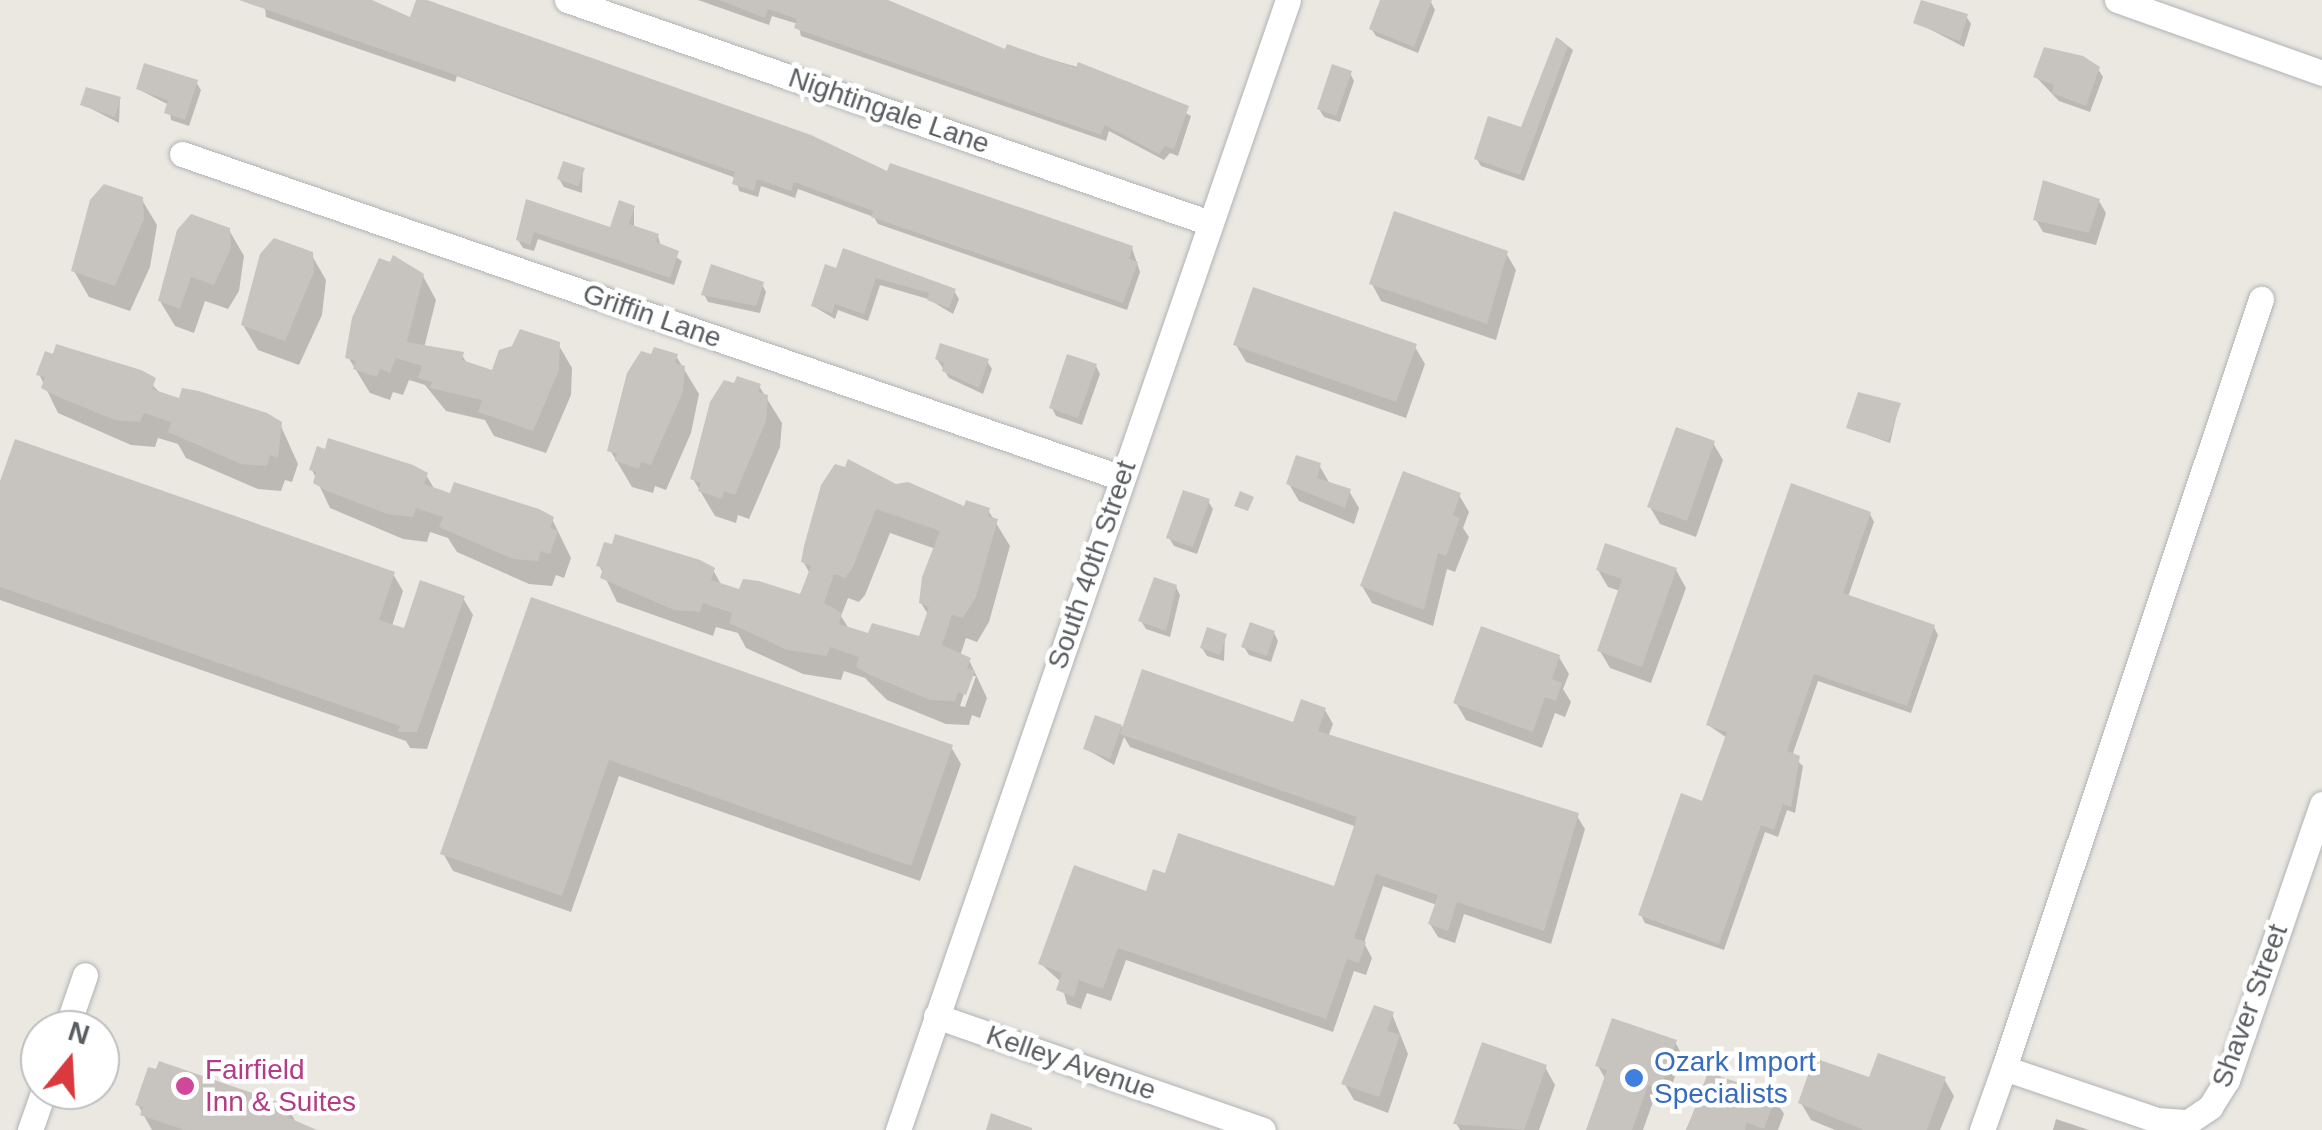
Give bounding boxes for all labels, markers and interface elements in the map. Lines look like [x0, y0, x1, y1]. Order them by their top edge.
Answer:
street label: Nightingale Lane [784, 61, 994, 161]
street label: Griffin Lane [578, 277, 726, 355]
street label: South 40th Street [1041, 457, 1143, 673]
street label: Shaver Street [2205, 920, 2295, 1092]
north arrow [20, 1010, 120, 1110]
text: N [64, 1015, 93, 1051]
street label: Kelley Avenue [981, 1018, 1161, 1108]
place label: Ozark Import Specialists [1654, 1045, 1816, 1111]
place label: Fairfield Inn & Suites [205, 1053, 356, 1119]
marker: Ozark Import Specialists [1623, 1067, 1645, 1089]
marker: Fairfield Inn & Suites [174, 1075, 196, 1097]

